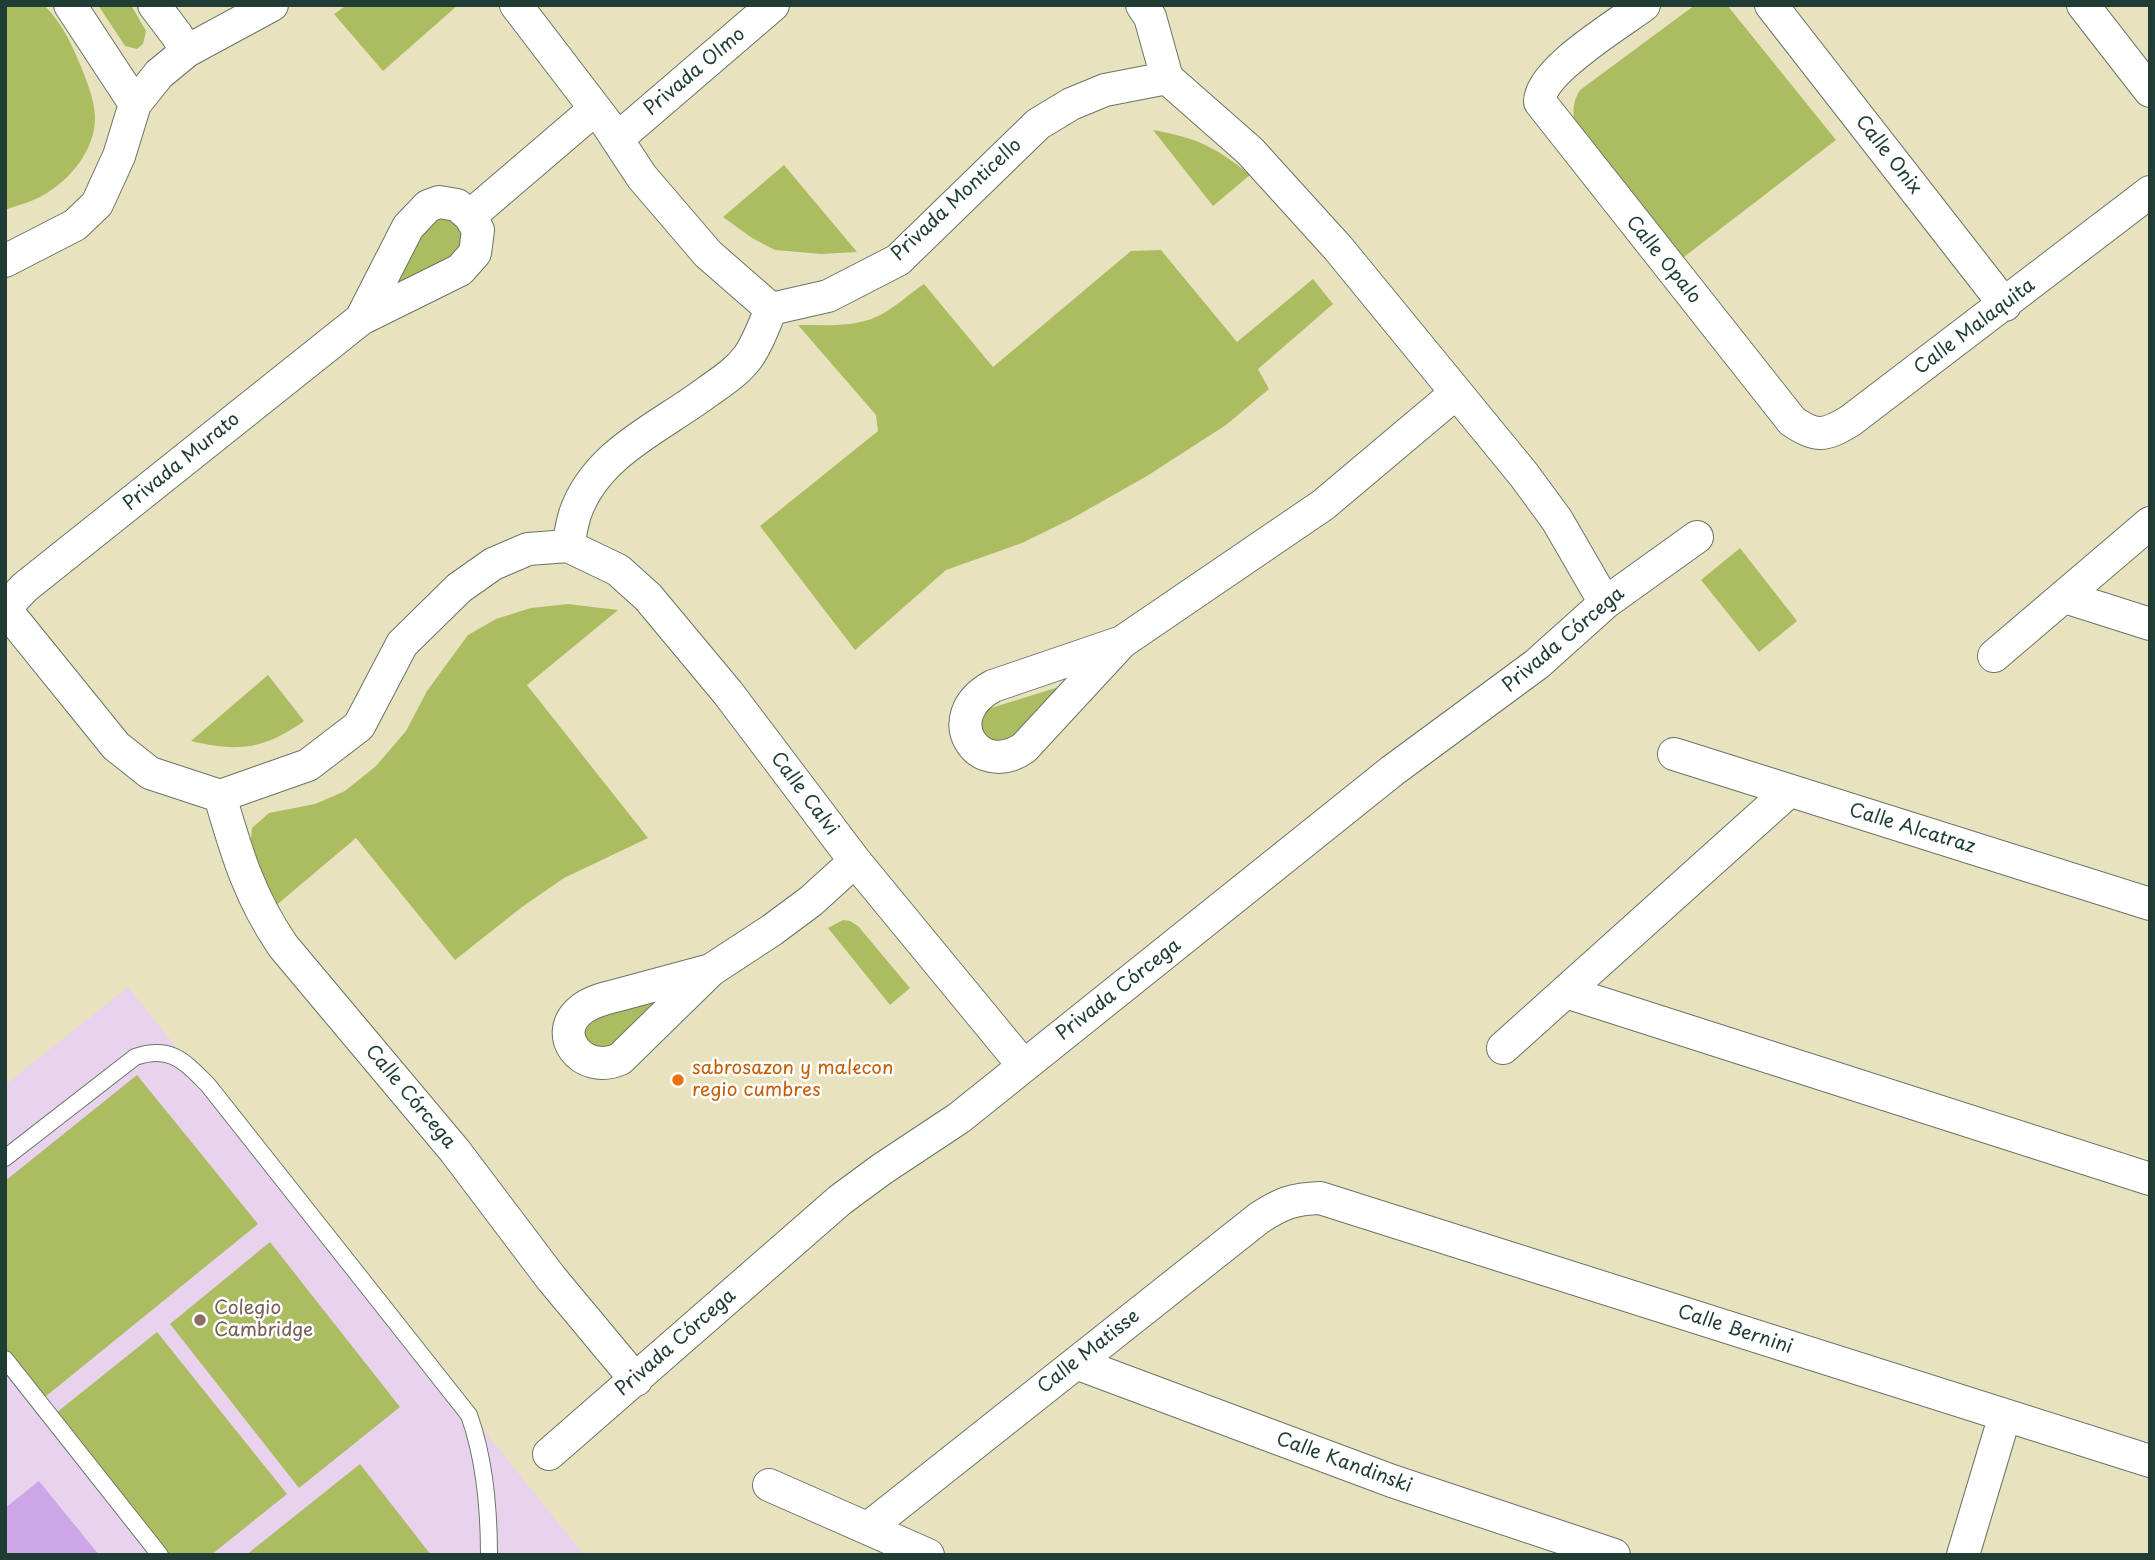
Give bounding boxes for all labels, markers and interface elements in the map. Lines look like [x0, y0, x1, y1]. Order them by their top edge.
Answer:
street label: Privada Olmo [640, 23, 750, 121]
street label: Calle Onix [1850, 111, 1926, 199]
street label: Privada Monticello [887, 134, 1027, 266]
street label: Calle Opalo [1621, 212, 1705, 308]
street label: Calle Malaquita [1910, 274, 2040, 380]
street label: Privada Murato [119, 408, 245, 516]
street label: Privada Córcega [1499, 583, 1629, 697]
street label: Calle Calvi [765, 748, 843, 840]
street label: Calle Alcatraz [1846, 799, 1978, 859]
street label: Privada Córcega [1052, 934, 1186, 1046]
street label: Calle Córcega [360, 1041, 460, 1153]
place label: sabrosazon y malecon regio cumbres [692, 1058, 893, 1102]
marker: sabrosazon y malecon regio cumbres [670, 1072, 686, 1088]
street label: Privada Córcega [611, 1285, 741, 1401]
place label: Colegio Cambridge [214, 1298, 313, 1342]
street label: Calle Bernini [1675, 1301, 1795, 1359]
street label: Calle Matisse [1034, 1305, 1144, 1399]
marker: Colegio Cambridge [192, 1312, 208, 1328]
street label: Calle Kandinski [1273, 1428, 1415, 1498]

